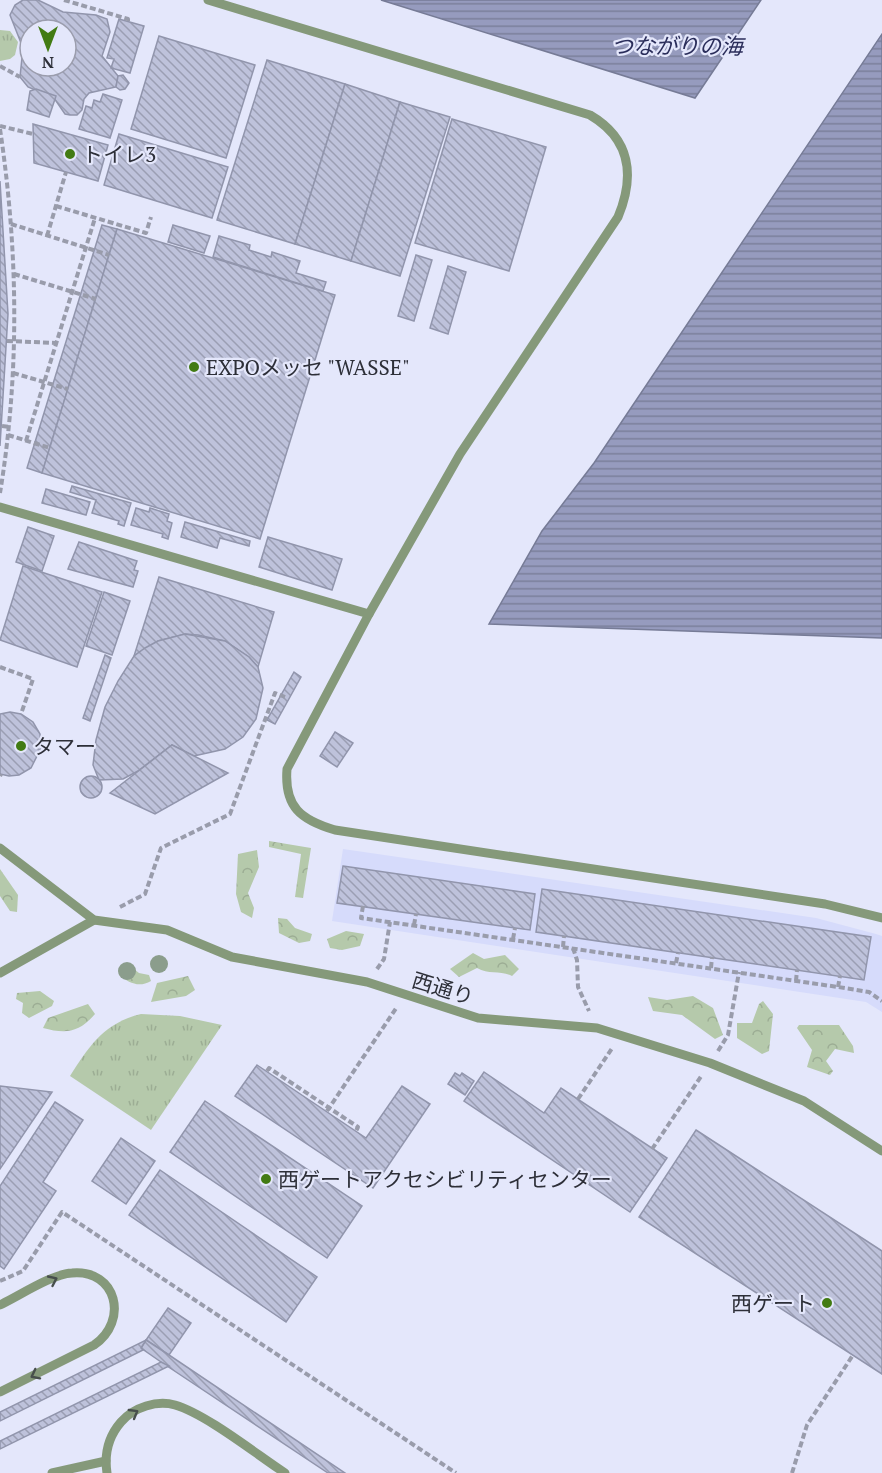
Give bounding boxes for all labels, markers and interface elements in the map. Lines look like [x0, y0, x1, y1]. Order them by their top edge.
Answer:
north arrow [18, 18, 78, 78]
water label: つながりの海 [611, 31, 746, 60]
text: N [42, 52, 54, 74]
place label: トイレ3 [82, 140, 156, 168]
marker: トイレ3 [63, 147, 77, 161]
place label: EXPOメッセ "WASSE" [206, 353, 410, 381]
marker: EXPOメッセ "WASSE" [187, 360, 201, 374]
place label: タマー [33, 732, 96, 760]
marker: タマー [14, 739, 28, 753]
street label: 西通り [409, 965, 477, 1011]
place label: 西ゲートアクセシビリティセンター [278, 1165, 612, 1193]
marker: 西ゲートアクセシビリティセンター [259, 1172, 273, 1186]
one-way arrow [46, 1275, 57, 1287]
place label: 西ゲート [731, 1289, 815, 1317]
marker: 西ゲート [820, 1296, 834, 1310]
one-way arrow [31, 1368, 41, 1379]
one-way arrow [128, 1409, 138, 1420]

